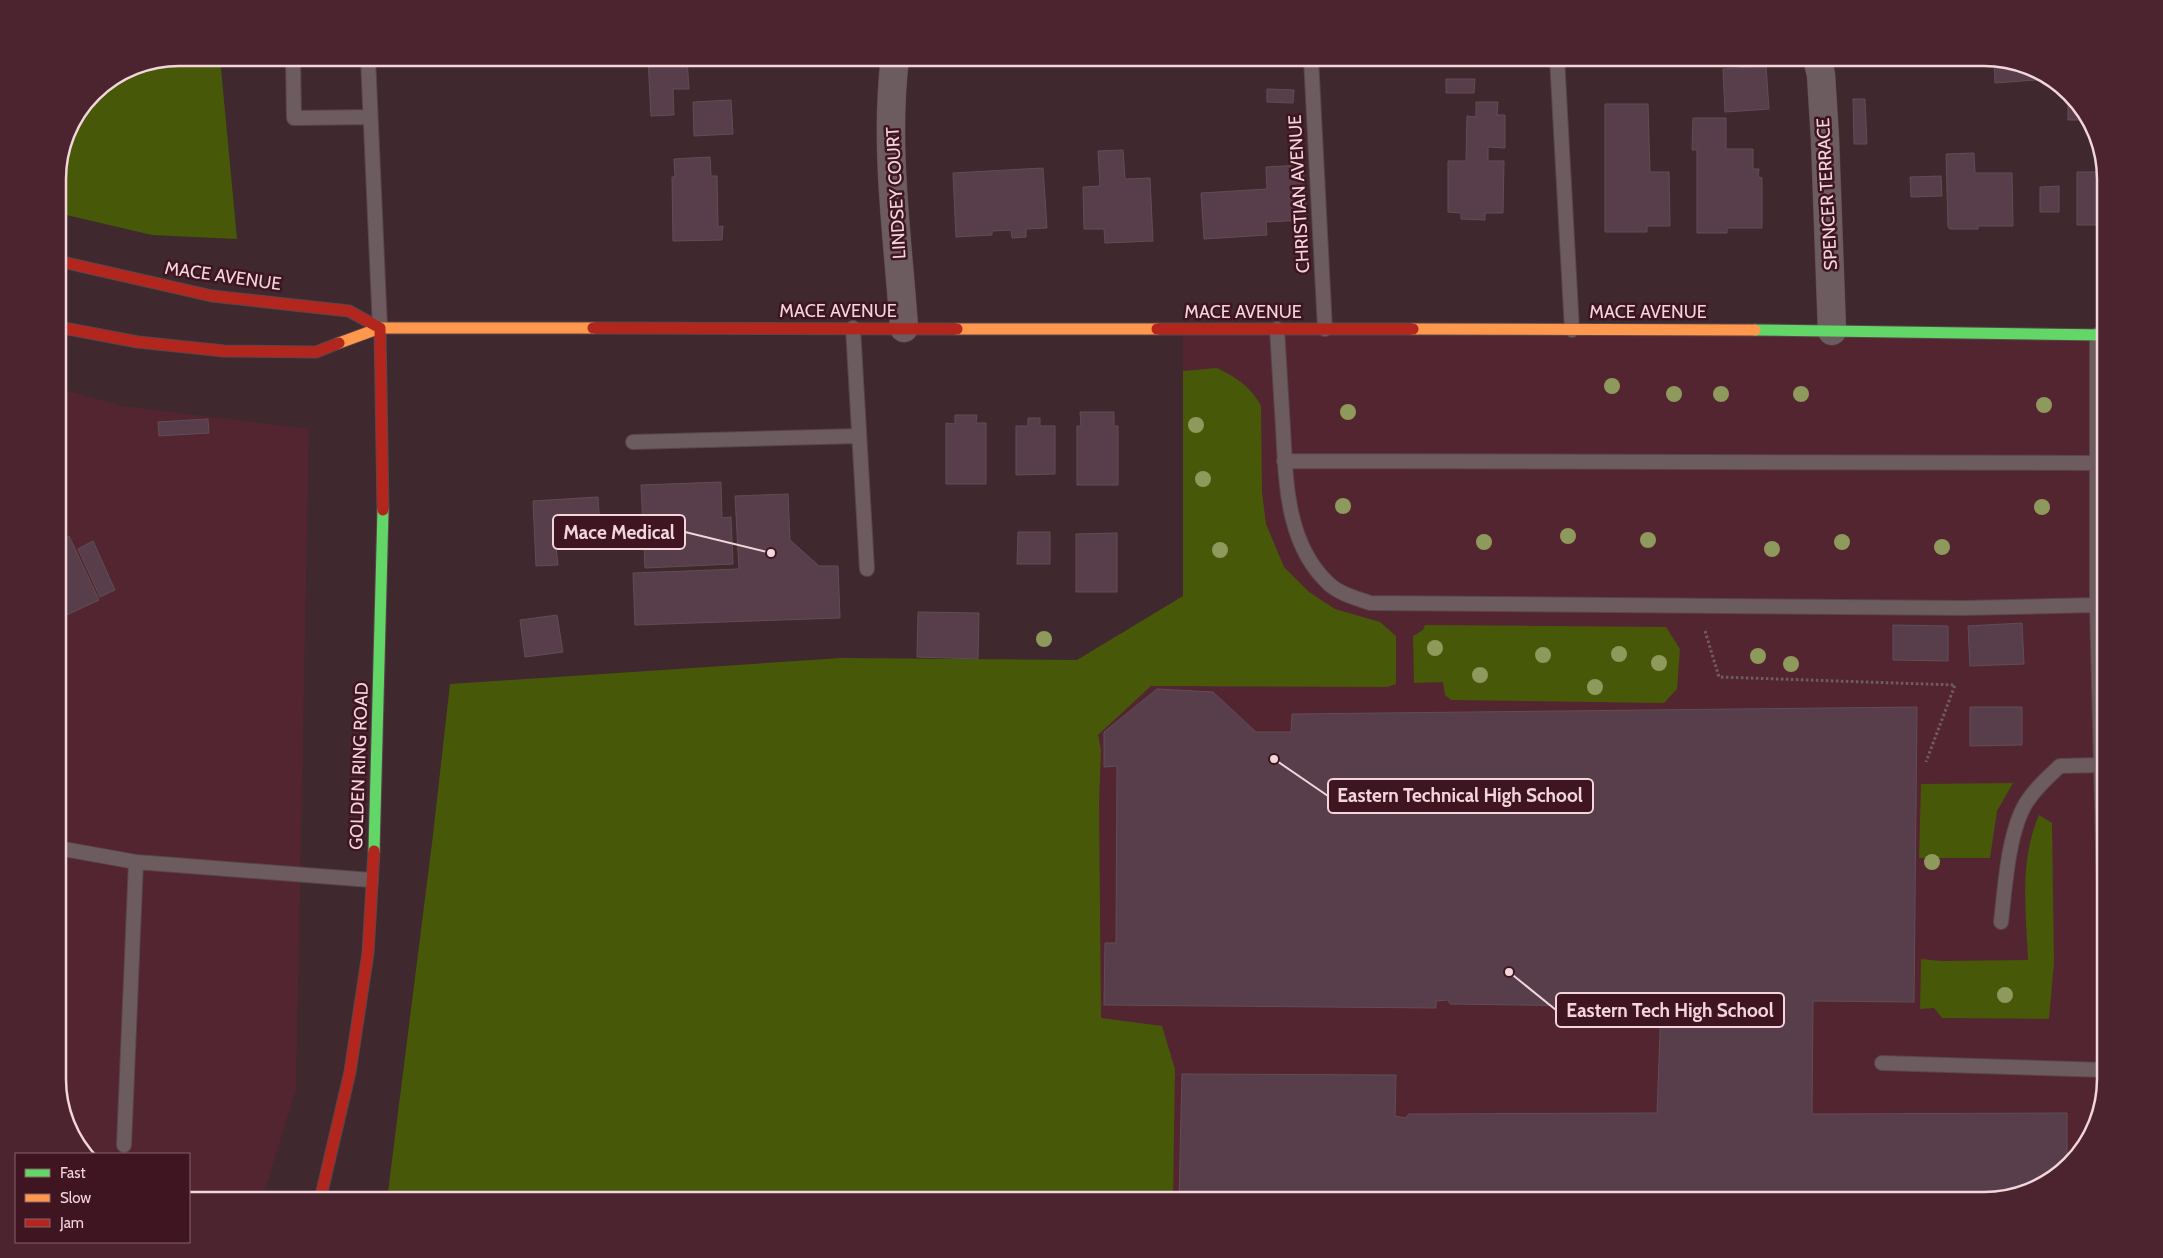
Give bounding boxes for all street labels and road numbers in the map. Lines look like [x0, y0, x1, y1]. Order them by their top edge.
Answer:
street label: CHRISTIAN AVENUE [1284, 114, 1314, 274]
street label: SPENCER TERRACE [1812, 117, 1842, 271]
street label: LINDSEY COURT [882, 126, 910, 260]
street label: MACE AVENUE [163, 257, 283, 295]
street label: MACE AVENUE [779, 300, 897, 322]
street label: MACE AVENUE [1184, 301, 1302, 323]
street label: MACE AVENUE [1589, 301, 1707, 323]
street label: GOLDEN RING ROAD [345, 682, 373, 850]

